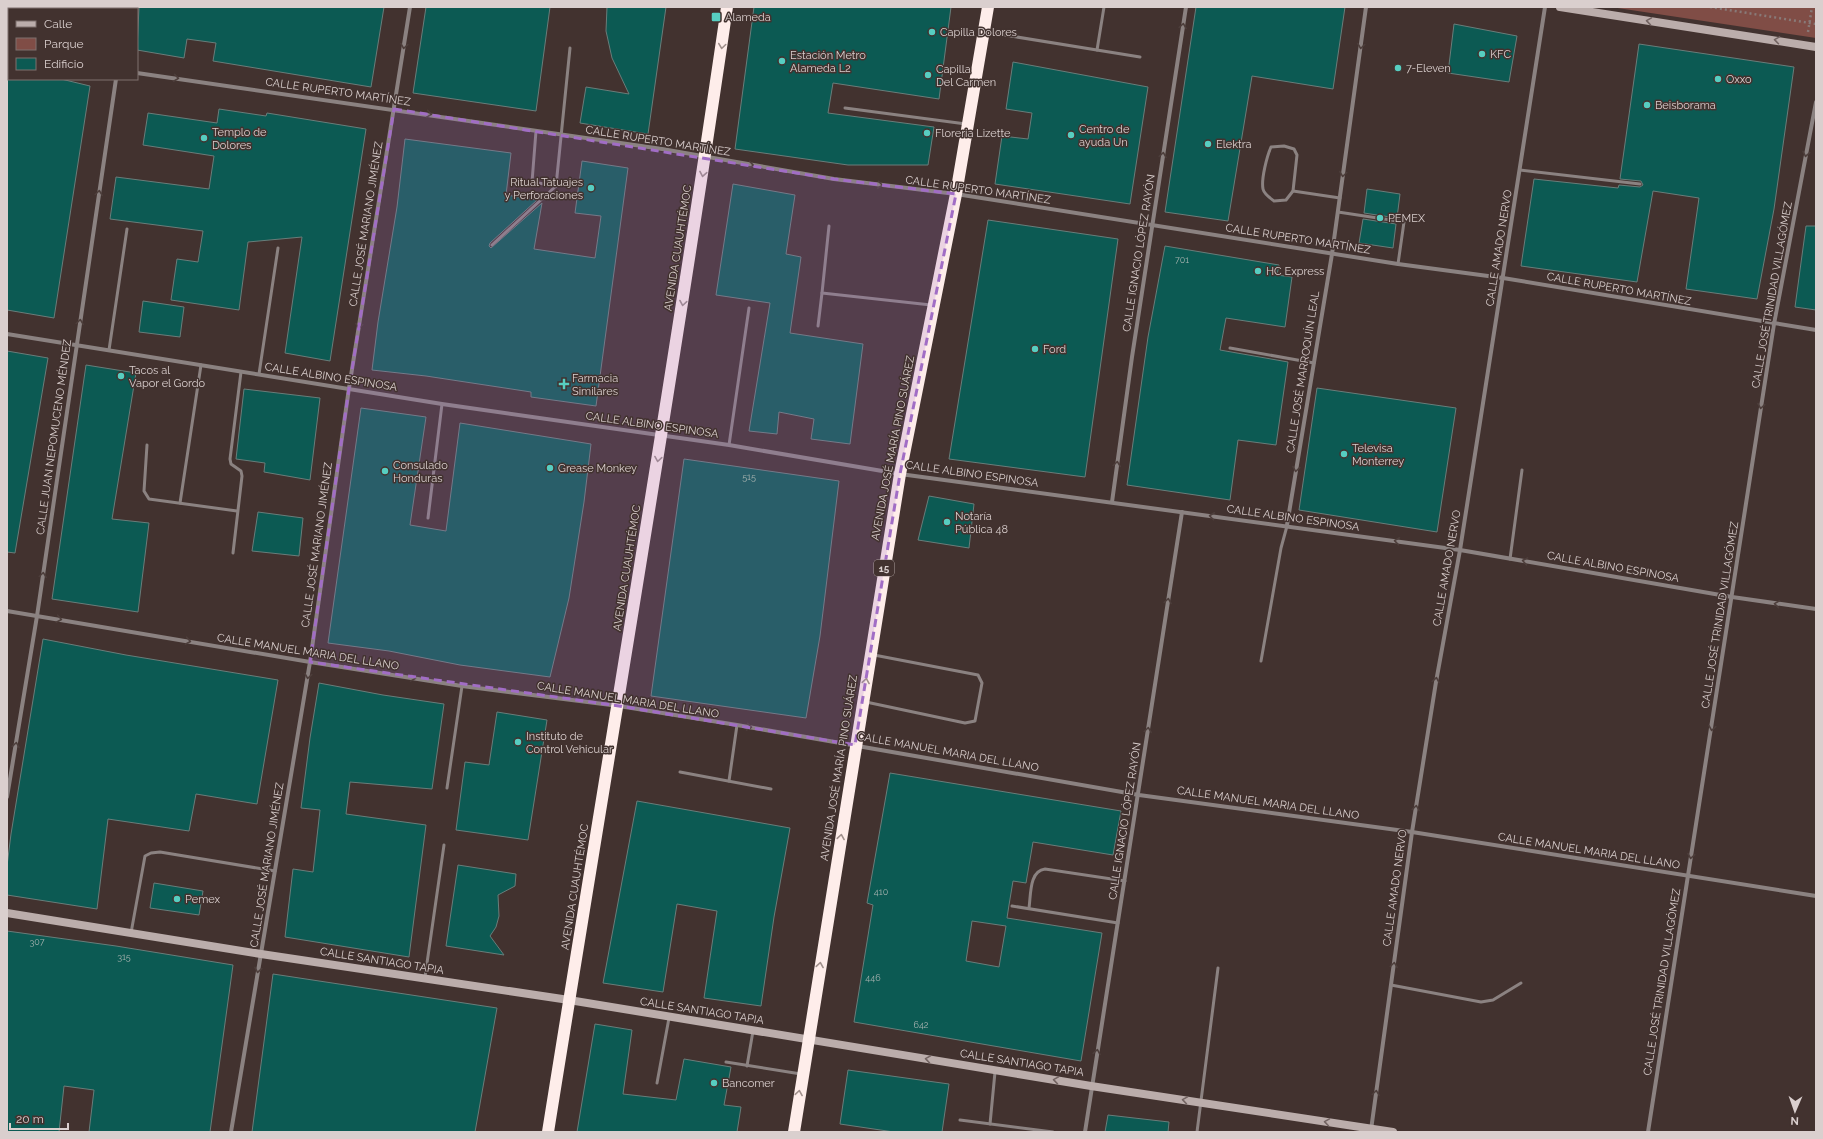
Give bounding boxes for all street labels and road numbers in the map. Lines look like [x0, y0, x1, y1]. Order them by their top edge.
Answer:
street label: CALLE RUPERTO MARTÍNEZ [265, 74, 412, 109]
street label: CALLE RUPERTO MARTÍNEZ [585, 122, 732, 159]
street label: CALLE JOSÉ MARIANO JIMÉNEZ [346, 140, 385, 307]
street label: CALLE RUPERTO MARTÍNEZ [905, 172, 1052, 207]
street label: CALLE IGNACIO LÓPEZ RAYÓN [1119, 173, 1158, 333]
street label: AVENIDA CUAUHTÉMOC [661, 183, 694, 312]
street label: CALLE AMADO NERVO [1483, 189, 1515, 307]
street label: CALLE JOSÉ TRINIDAD VILLAGÓMEZ [1748, 201, 1795, 389]
street label: CALLE RUPERTO MARTÍNEZ [1225, 220, 1372, 257]
street label: CALLE RUPERTO MARTÍNEZ [1546, 269, 1693, 308]
street label: CALLE JOSÉ MARROQUÍN LEAL [1283, 289, 1322, 454]
street label: CALLE JUAN NEPOMUCENO MÉNDEZ [33, 338, 74, 536]
street label: AVENIDA JOSÉ MARÍA PINO SUÁREZ [868, 354, 917, 542]
street label: CALLE ALBINO ESPINOSA [264, 360, 399, 394]
street label: CALLE ALBINO ESPINOSA [585, 409, 720, 441]
street label: CALLE ALBINO ESPINOSA [905, 458, 1040, 490]
street label: CALLE JOSÉ MARIANO JIMÉNEZ [298, 461, 335, 628]
street label: CALLE ALBINO ESPINOSA [1226, 502, 1361, 534]
street label: AVENIDA CUAUHTÉMOC [610, 503, 643, 632]
street label: CALLE AMADO NERVO [1430, 509, 1464, 627]
street label: CALLE JOSÉ TRINIDAD VILLAGÓMEZ [1698, 520, 1741, 709]
street label: CALLE ALBINO ESPINOSA [1546, 549, 1681, 585]
road number: 15 [874, 560, 894, 576]
street label: CALLE MANUEL MARIA DEL LLANO [216, 631, 400, 673]
street label: AVENIDA JOSÉ MARÍA PINO SUÁREZ [817, 674, 860, 862]
street label: CALLE MANUEL MARIA DEL LLANO [536, 679, 720, 721]
street label: CALLE MANUEL MARIA DEL LLANO [856, 730, 1040, 774]
street label: CALLE IGNACIO LÓPEZ RAYÓN [1105, 741, 1144, 901]
street label: CALLE JOSÉ MARIANO JIMÉNEZ [247, 781, 286, 948]
street label: CALLE MANUEL MARIA DEL LLANO [1176, 784, 1360, 822]
street label: AVENIDA CUAUHTÉMOC [558, 822, 591, 951]
street label: CALLE AMADO NERVO [1380, 829, 1410, 947]
street label: CALLE MANUEL MARIA DEL LLANO [1497, 830, 1681, 872]
street label: CALLE JOSÉ TRINIDAD VILLAGÓMEZ [1640, 887, 1683, 1076]
street label: CALLE SANTIAGO TAPIA [319, 945, 445, 977]
street label: CALLE SANTIAGO TAPIA [639, 995, 765, 1027]
street label: CALLE SANTIAGO TAPIA [959, 1047, 1085, 1079]

